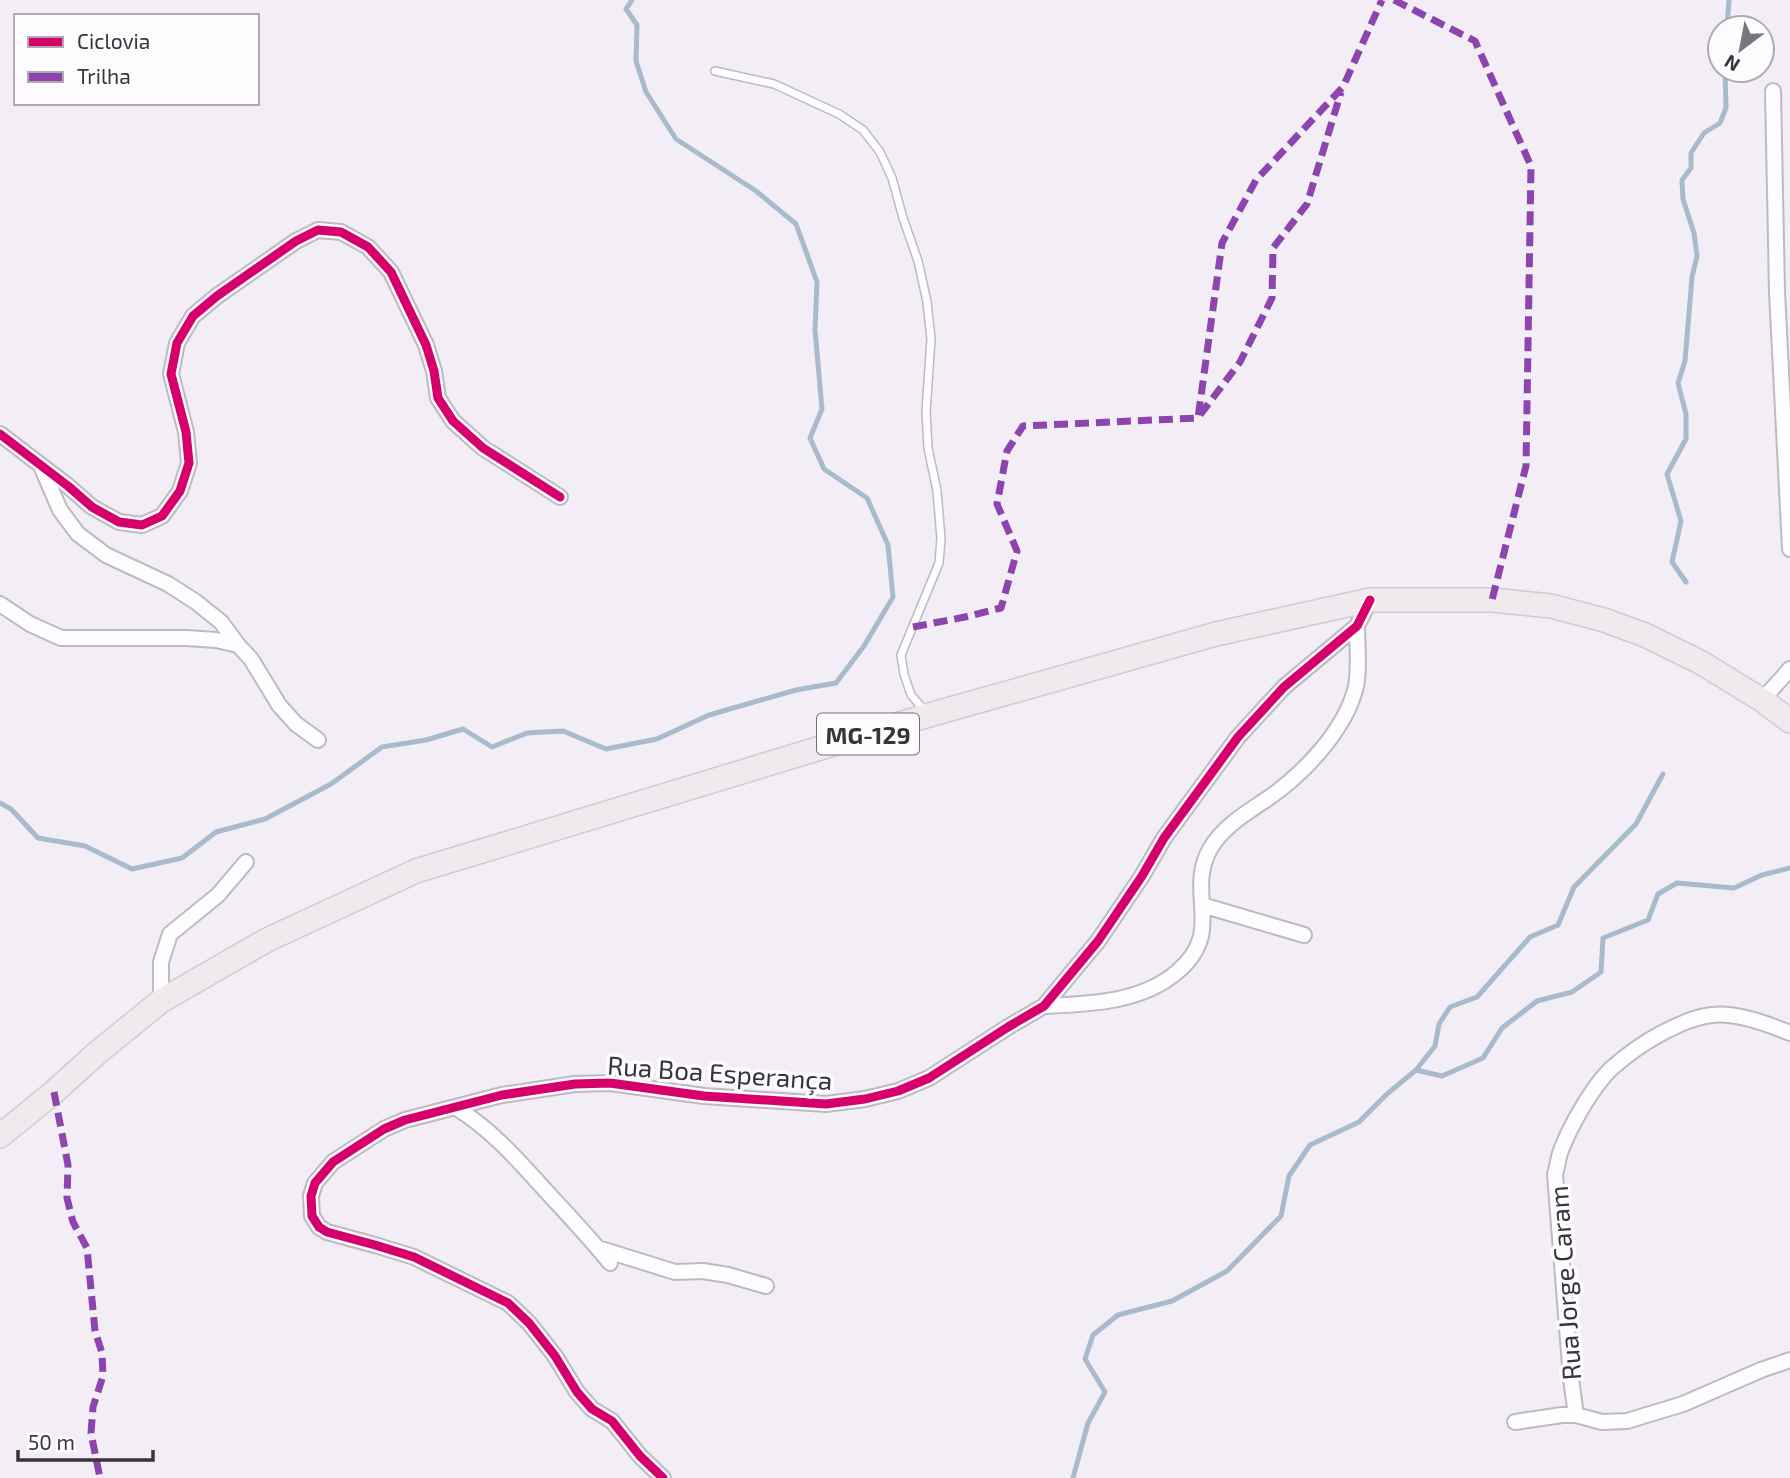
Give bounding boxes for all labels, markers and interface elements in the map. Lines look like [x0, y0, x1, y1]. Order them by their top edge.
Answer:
legend [14, 14, 259, 105]
north arrow [1706, 14, 1776, 84]
text: Ciclovia [77, 28, 150, 53]
text: N [1720, 50, 1744, 77]
text: Trilha [77, 63, 131, 88]
road number: MG-129 [817, 714, 919, 754]
street label: Rua Boa Esperança [606, 1049, 834, 1097]
street label: Rua Jorge Caram [1542, 1185, 1586, 1381]
scale bar [18, 1418, 152, 1462]
text: 50 m [28, 1429, 75, 1454]

